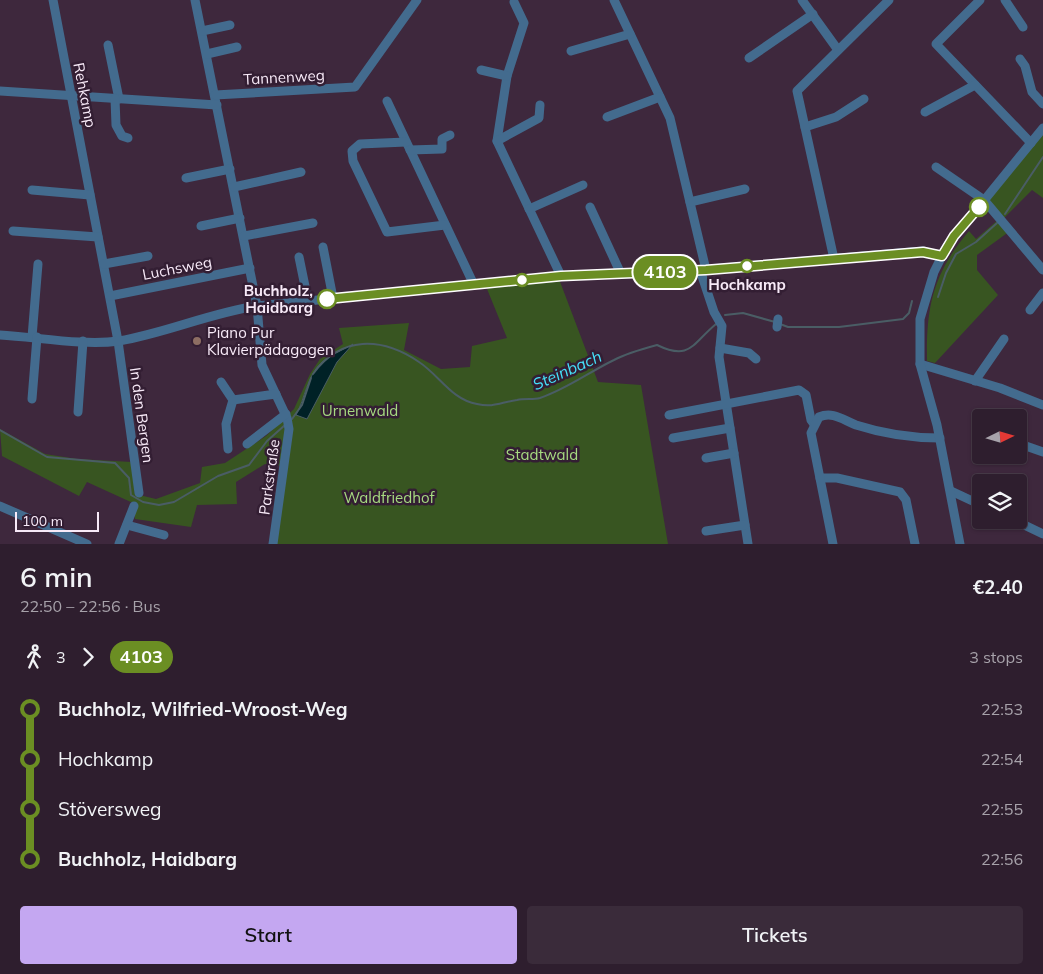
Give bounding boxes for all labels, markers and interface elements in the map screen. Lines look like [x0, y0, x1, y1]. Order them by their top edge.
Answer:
street label: Rehkamp [69, 61, 101, 129]
street label: Tannenweg [243, 65, 325, 89]
unlabelled marker [969, 197, 989, 217]
street label: Luchsweg [141, 252, 213, 284]
line badge: 4103 [630, 256, 700, 288]
marker: Hochkamp [740, 259, 754, 273]
text: 4103 [643, 260, 687, 283]
unlabelled marker [515, 273, 529, 287]
place label: Hochkamp [708, 275, 786, 294]
place label: Buchholz, Haidbarg [244, 281, 313, 317]
marker: Buchholz, Haidbarg [317, 289, 337, 309]
place label: Piano Pur Klavierpädagogen [207, 323, 334, 359]
marker: Piano Pur Klavierpädagogen [191, 335, 203, 347]
water label: Steinbach [529, 346, 605, 394]
street label: In den Bergen [126, 366, 158, 464]
park label: Urnenwald [322, 401, 398, 420]
north arrow [972, 409, 1028, 464]
map controls [972, 409, 1027, 529]
street label: Parkstraße [254, 438, 284, 516]
park label: Stadtwald [506, 445, 578, 464]
button: layers [972, 474, 1027, 529]
park label: Waldfriedhof [344, 488, 435, 507]
scale bar [15, 509, 99, 532]
text: 100 m [22, 512, 63, 530]
text: 6 min [20, 559, 93, 594]
text: €2.40 [973, 575, 1023, 599]
text: 22:50 – 22:56 · Bus [20, 596, 161, 616]
icon: walk [20, 643, 48, 671]
icon: forward [74, 643, 102, 671]
text: 4103 [120, 645, 163, 668]
text: 3 [56, 647, 66, 667]
text: 3 stops [969, 647, 1023, 667]
text: Buchholz, Wilfried-Wroost-Weg [58, 697, 348, 721]
text: 22:53 [981, 699, 1023, 719]
text: Hochkamp [58, 747, 153, 771]
text: 22:54 [981, 749, 1023, 769]
text: Stöversweg [58, 797, 162, 821]
text: 22:55 [981, 799, 1023, 819]
text: Buchholz, Haidbarg [58, 847, 237, 871]
text: 22:56 [981, 849, 1023, 869]
button: Start [20, 906, 517, 964]
button: Tickets [527, 906, 1023, 964]

